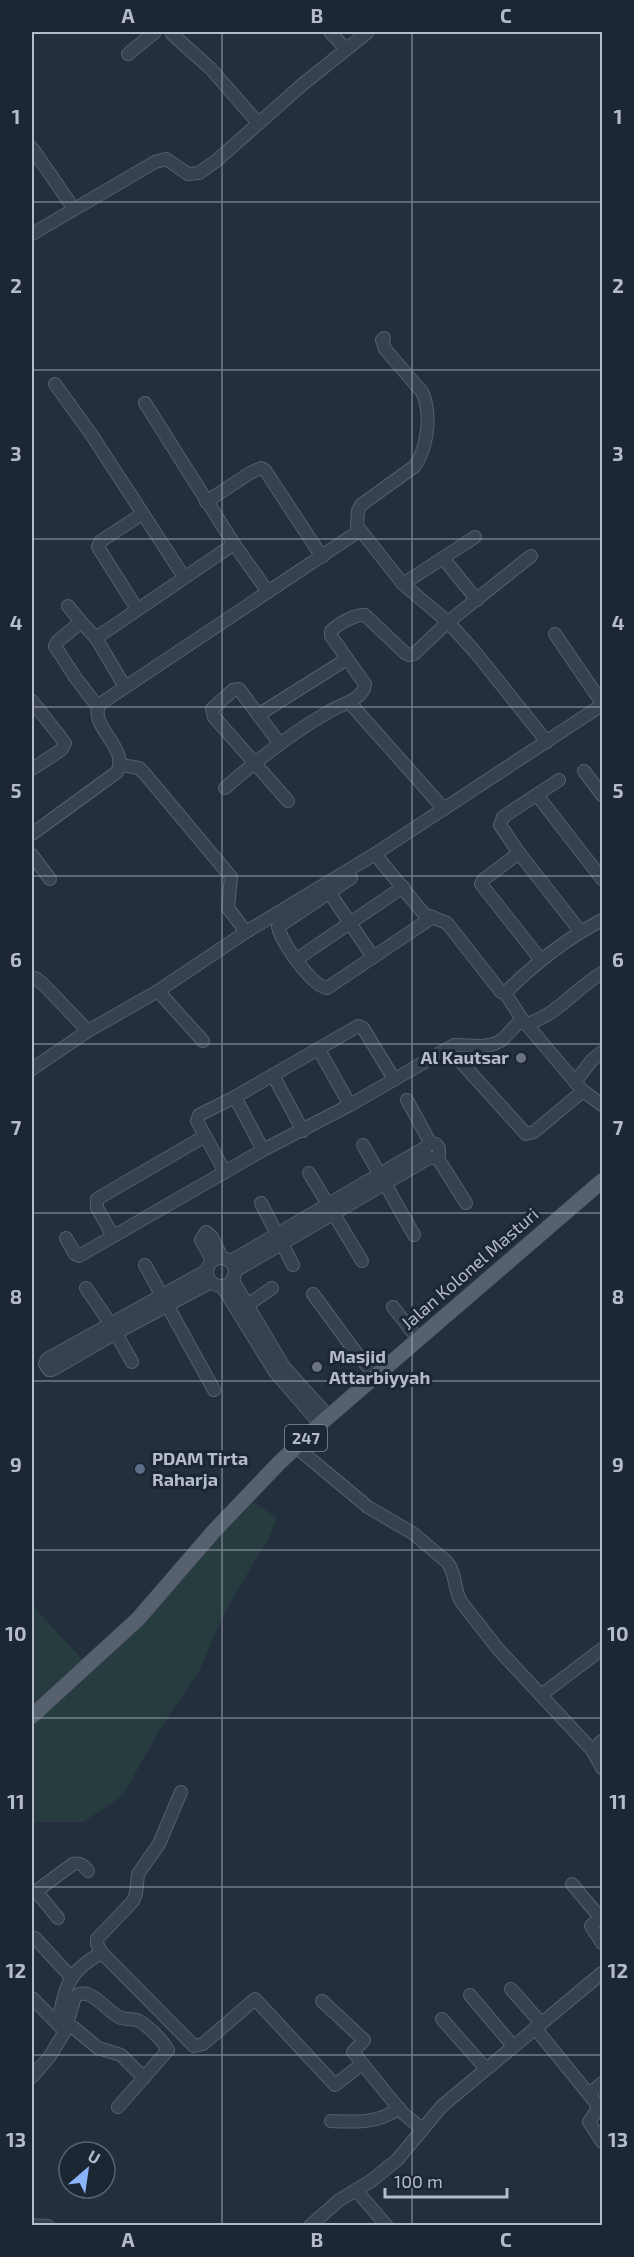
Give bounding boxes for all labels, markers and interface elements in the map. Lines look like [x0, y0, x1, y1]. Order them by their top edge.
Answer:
text: A [121, 3, 135, 27]
text: B [311, 3, 323, 27]
text: C [500, 3, 512, 27]
text: 1 [12, 104, 20, 128]
text: 1 [614, 104, 622, 128]
text: 2 [10, 273, 22, 297]
text: 2 [612, 273, 624, 297]
text: 3 [10, 441, 22, 465]
text: 3 [612, 441, 624, 465]
text: 4 [10, 610, 23, 634]
text: 4 [612, 610, 625, 634]
text: 5 [10, 778, 22, 802]
text: 5 [612, 778, 624, 802]
text: 6 [10, 947, 22, 971]
text: 6 [612, 947, 624, 971]
place label: Al Kautsar [421, 1046, 509, 1068]
marker: Al Kautsar [514, 1051, 528, 1065]
text: 7 [11, 1115, 22, 1139]
text: 7 [613, 1115, 624, 1139]
street label: Jalan Kolonel Masturi [396, 1203, 542, 1334]
text: 8 [10, 1284, 22, 1308]
text: 8 [612, 1284, 624, 1308]
place label: Masjid Attarbiyyah [329, 1345, 430, 1388]
marker: Masjid Attarbiyyah [310, 1360, 324, 1374]
road number: 247 [285, 1425, 327, 1451]
place label: PDAM Tirta Raharja [152, 1447, 248, 1490]
text: 9 [10, 1452, 22, 1476]
text: 9 [612, 1452, 624, 1476]
marker: PDAM Tirta Raharja [133, 1462, 147, 1476]
text: 10 [5, 1621, 27, 1645]
text: 10 [607, 1621, 629, 1645]
text: 11 [7, 1789, 25, 1813]
text: 11 [609, 1789, 627, 1813]
text: 12 [6, 1958, 26, 1982]
text: 12 [608, 1958, 628, 1982]
text: 13 [6, 2127, 26, 2151]
text: 13 [608, 2127, 628, 2151]
north arrow [57, 2140, 117, 2200]
text: U [85, 2145, 104, 2167]
scale bar [385, 2161, 506, 2199]
text: 100 m [394, 2170, 443, 2192]
text: A [121, 2227, 135, 2251]
text: B [311, 2227, 323, 2251]
text: C [500, 2227, 512, 2251]

